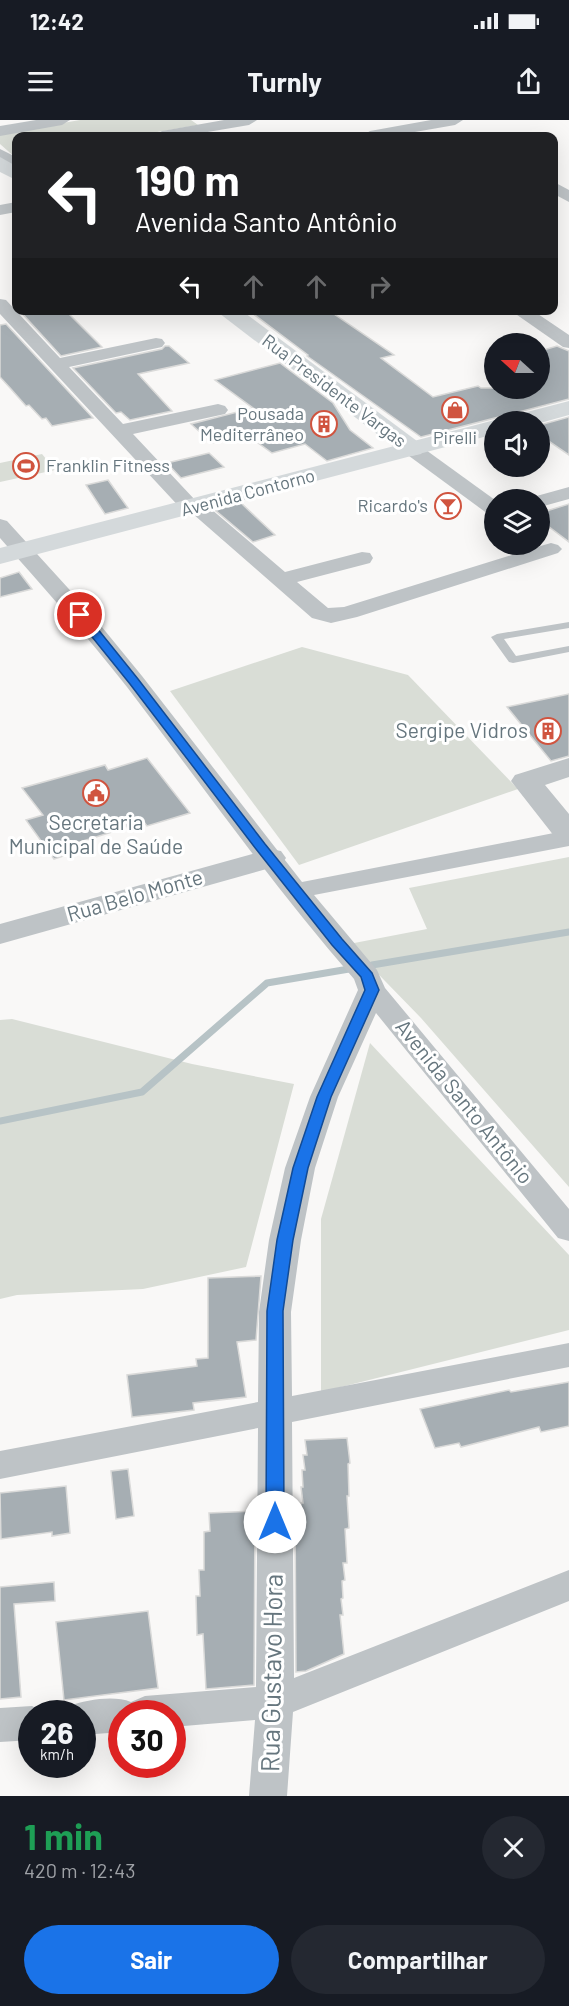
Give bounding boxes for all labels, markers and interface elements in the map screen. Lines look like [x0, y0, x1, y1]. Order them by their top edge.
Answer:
text: 12:42 [30, 8, 84, 34]
icon: menu [24, 65, 57, 98]
text: Turnly [247, 65, 322, 97]
icon: share [512, 65, 545, 98]
text: 190 m [135, 154, 240, 204]
icon: left [36, 156, 114, 234]
text: Avenida Santo Antônio [135, 205, 397, 237]
icon: left [174, 270, 207, 303]
icon: ahead [237, 270, 270, 303]
icon: ahead [300, 270, 333, 303]
icon: right [363, 270, 396, 303]
street label: Rua Presidente Vargas [258, 329, 411, 452]
north arrow [484, 333, 550, 399]
map controls [484, 333, 550, 555]
shop icon: Pirelli [440, 395, 470, 425]
place label: Pousada Mediterrâneo [200, 402, 304, 445]
building icon: Pousada Mediterrâneo [309, 409, 339, 439]
button: sound [484, 411, 550, 477]
place label: Pirelli [433, 426, 477, 448]
sports icon: Franklin Fitness [11, 451, 41, 481]
place label: Franklin Fitness [46, 454, 170, 476]
street label: Avenida Contorno [178, 464, 317, 520]
button: layers [484, 489, 550, 555]
bar icon: Ricardo's [433, 491, 463, 521]
place label: Ricardo's [357, 494, 428, 516]
pin [54, 589, 105, 640]
icon: arrive [63, 598, 96, 631]
building icon: Sergipe Vidros [533, 716, 563, 746]
place label: Sergipe Vidros [395, 717, 528, 742]
public building icon: Secretaria Municipal de Saúde [81, 778, 111, 808]
place label: Secretaria Municipal de Saúde [9, 809, 183, 858]
street label: Rua Belo Monte [64, 863, 205, 926]
street label: Avenida Santo Antônio [391, 1014, 539, 1188]
position arrow [243, 1490, 307, 1554]
street label: Rua Gustavo Hora [253, 1573, 288, 1772]
speed limit sign: 30 [108, 1700, 186, 1778]
text: 26 [41, 1714, 73, 1750]
text: km/h [40, 1745, 74, 1763]
text: 1 min [24, 1814, 103, 1857]
button: close [482, 1816, 545, 1879]
text: 420 m · 12:43 [24, 1858, 136, 1882]
button: Sair [24, 1925, 279, 1994]
button: Compartilhar [291, 1925, 545, 1994]

